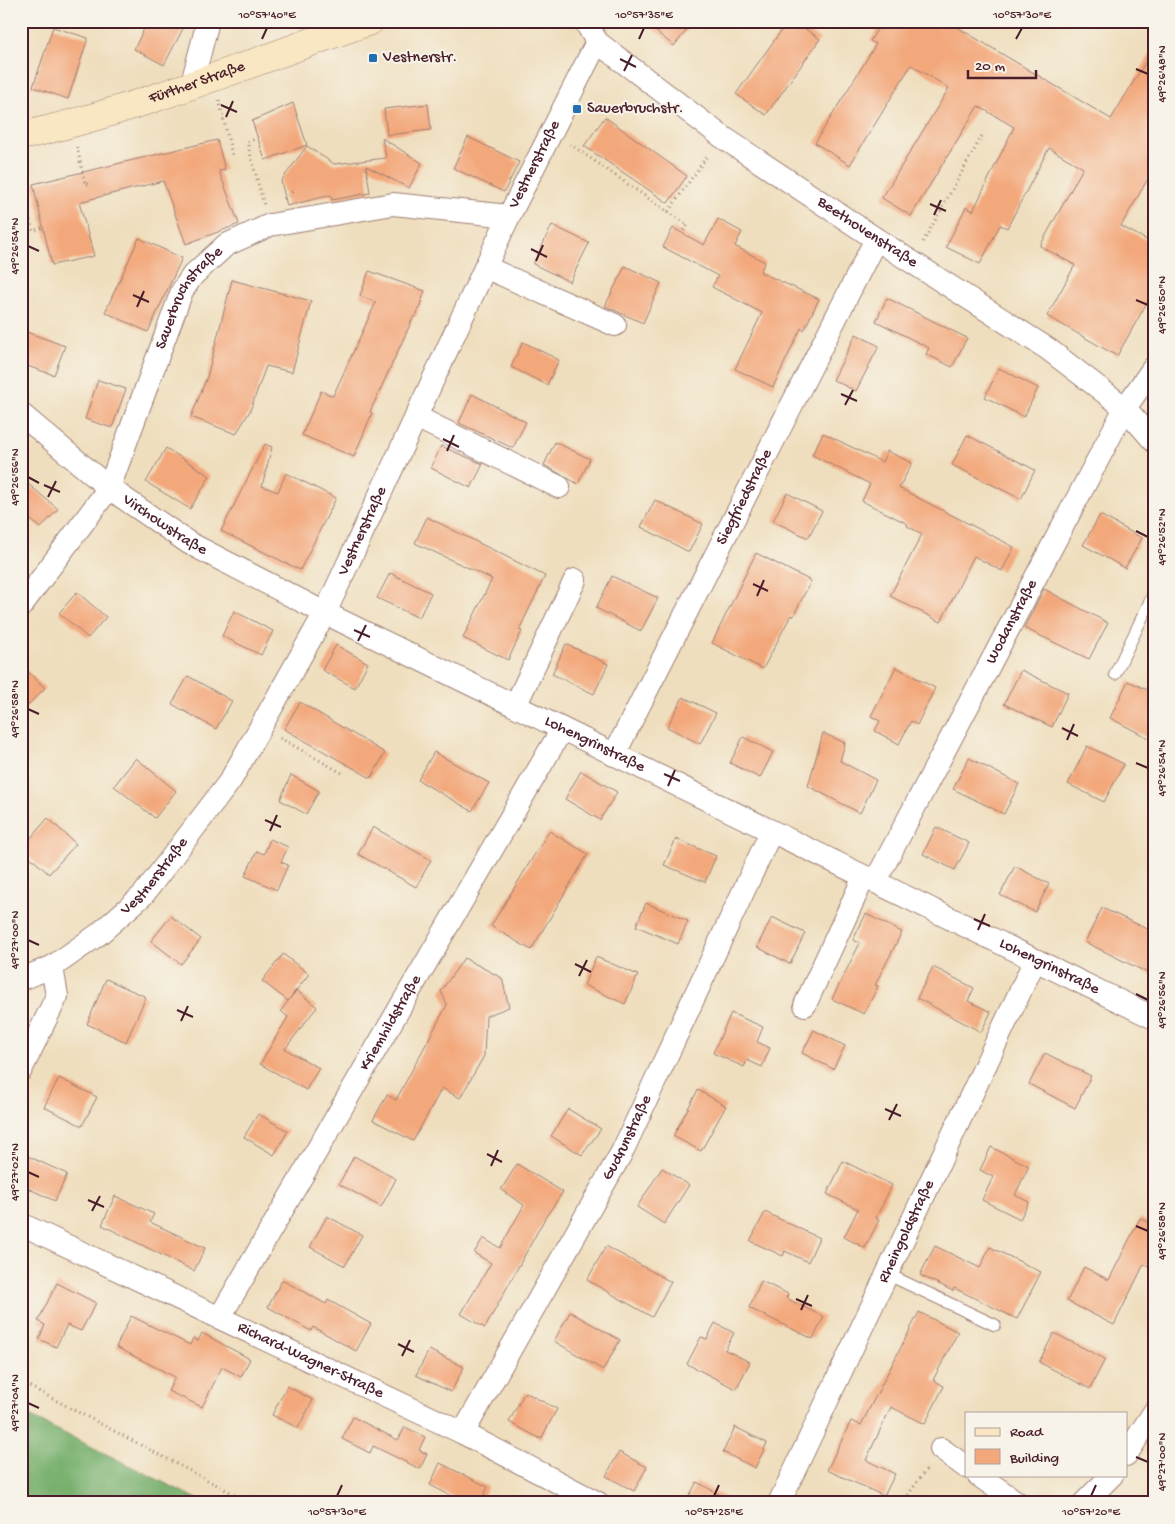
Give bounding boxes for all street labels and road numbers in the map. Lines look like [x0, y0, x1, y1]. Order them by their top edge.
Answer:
street label: Fürther Straße [146, 57, 249, 109]
street label: Vestnerstraße [504, 117, 565, 213]
street label: Beethovenstraße [812, 192, 921, 273]
street label: Sauerbruchstraße [152, 242, 228, 352]
street label: Siegfriedstraße [713, 446, 777, 548]
street label: Vestnerstraße [334, 483, 392, 580]
street label: Virchowstraße [118, 490, 211, 560]
street label: Wodanstraße [982, 576, 1043, 667]
street label: Lohengrinstraße [541, 712, 649, 778]
street label: Vestnerstraße [116, 833, 193, 920]
street label: Lohengrinstraße [996, 934, 1103, 1000]
street label: Kriemhildstraße [356, 971, 427, 1074]
street label: Gudrunstraße [598, 1092, 657, 1184]
street label: Rheingoldstraße [875, 1176, 940, 1286]
street label: Richard-Wagner-Straße [234, 1318, 387, 1404]

